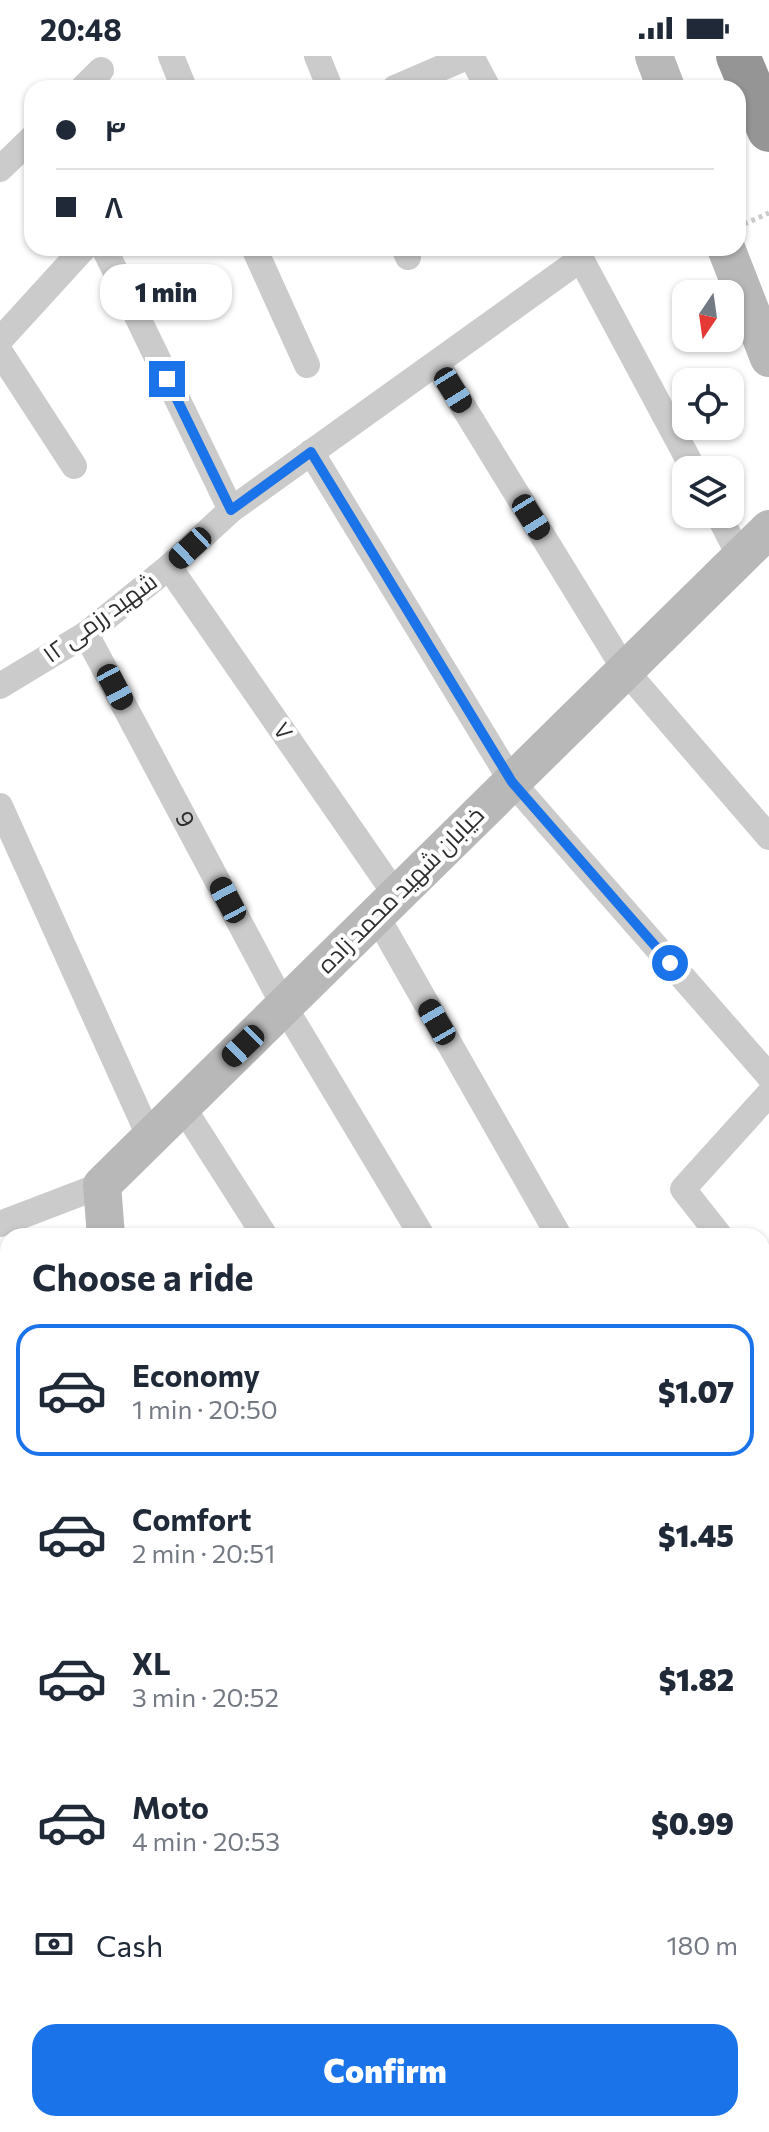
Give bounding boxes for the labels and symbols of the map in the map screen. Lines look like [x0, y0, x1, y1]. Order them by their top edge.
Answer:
callout: 1 min [101, 263, 233, 319]
north arrow [672, 280, 744, 352]
route end [149, 361, 185, 397]
car [430, 363, 476, 417]
car [508, 490, 554, 544]
car [164, 523, 216, 573]
street label: شهید رزمی ۱۲ [36, 566, 162, 669]
car [93, 660, 137, 714]
street label: ۷ [268, 716, 300, 745]
street label: خیابان شهید محمد زاده [311, 800, 490, 979]
street label: 9 [170, 805, 202, 832]
car [206, 873, 250, 927]
route start [652, 945, 688, 981]
car [415, 995, 459, 1049]
car [217, 1021, 269, 1071]

